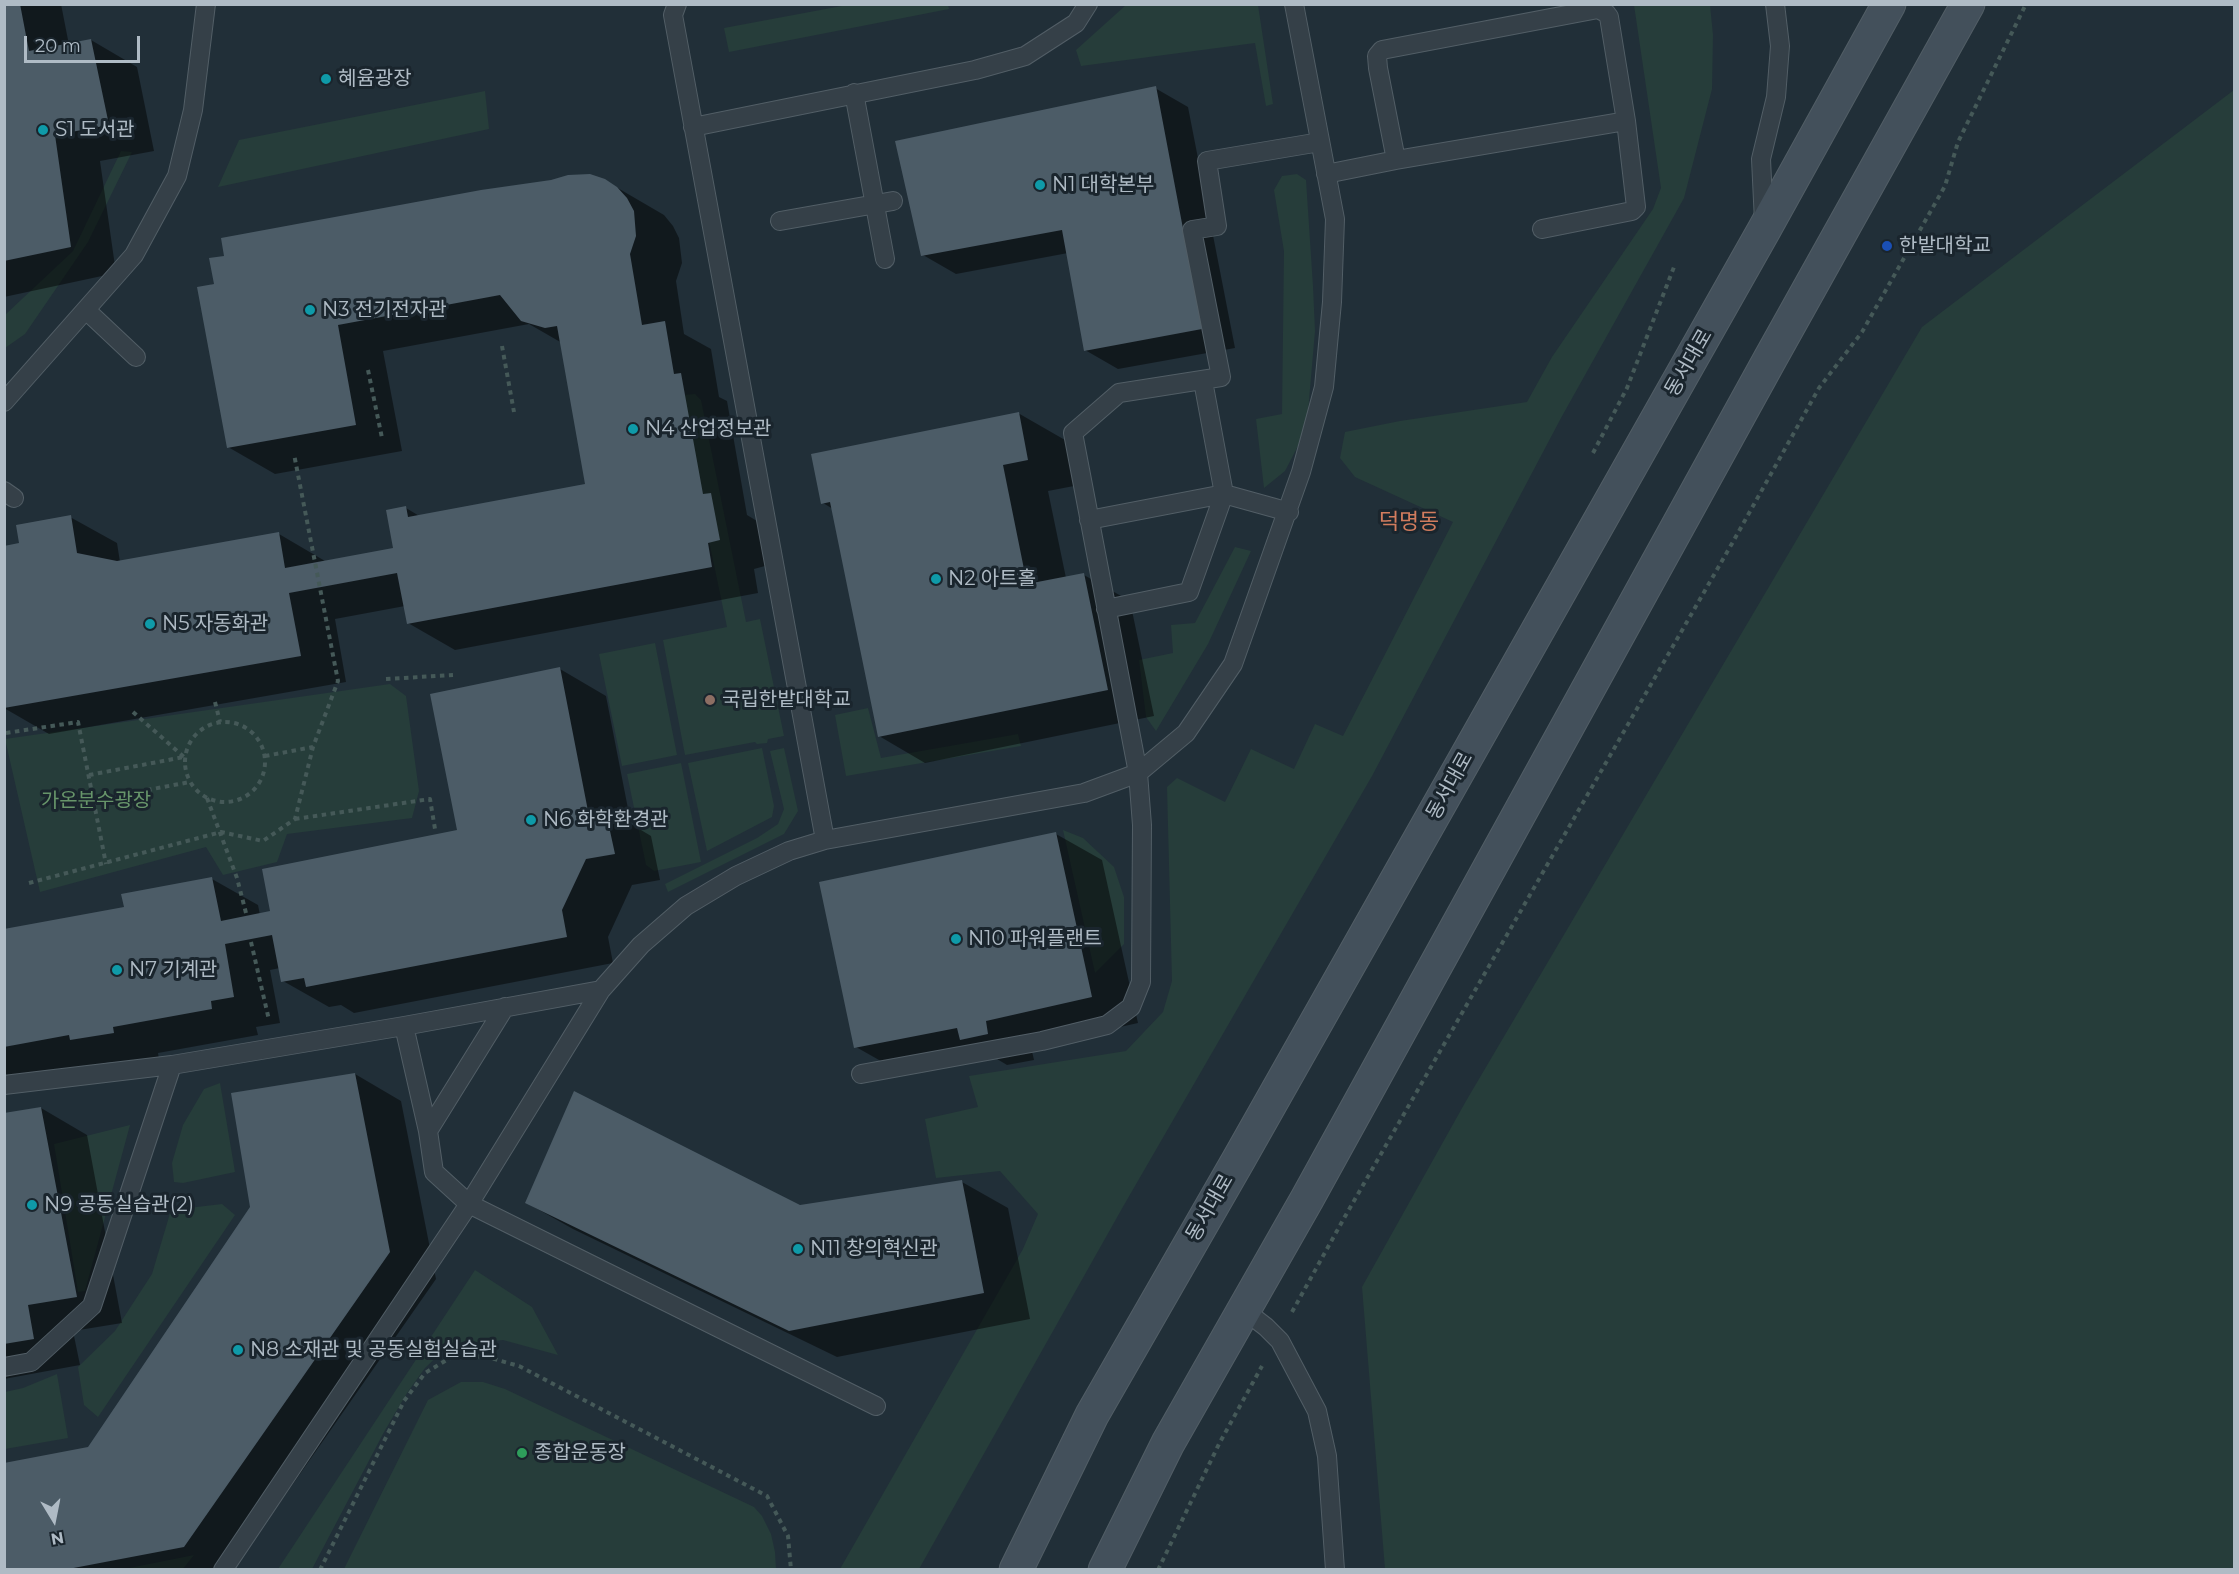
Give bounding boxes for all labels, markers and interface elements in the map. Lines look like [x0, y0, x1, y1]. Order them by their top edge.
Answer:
scale bar [27, 24, 142, 62]
text: 20 m [35, 35, 81, 57]
place label: 혜윰광장 [338, 67, 412, 91]
marker: 혜윰광장 [319, 72, 333, 86]
place label: S1 도서관 [55, 118, 135, 142]
marker: S1 도서관 [36, 123, 50, 137]
place label: N1 대학본부 [1052, 173, 1154, 197]
marker: N1 대학본부 [1033, 178, 1047, 192]
place label: 한밭대학교 [1899, 234, 1991, 258]
marker: 한밭대학교 [1880, 239, 1894, 253]
place label: N3 전기전자관 [322, 298, 447, 322]
marker: N3 전기전자관 [303, 303, 317, 317]
street label: 동서대로 [1660, 325, 1718, 401]
place label: N4 산업정보관 [645, 417, 772, 441]
marker: N4 산업정보관 [626, 422, 640, 436]
district label: 덕명동 [1379, 510, 1439, 536]
place label: N2 아트홀 [948, 567, 1036, 591]
marker: N2 아트홀 [929, 572, 943, 586]
place label: N5 자동화관 [162, 612, 268, 636]
marker: N5 자동화관 [143, 617, 157, 631]
place label: 국립한밭대학교 [722, 688, 851, 712]
marker: 국립한밭대학교 [703, 693, 717, 707]
street label: 동서대로 [1422, 748, 1478, 824]
park label: 가온분수광장 [41, 789, 151, 813]
place label: N6 화학환경관 [543, 808, 669, 832]
marker: N6 화학환경관 [524, 813, 538, 827]
place label: N10 파워플랜트 [968, 927, 1102, 951]
marker: N10 파워플랜트 [949, 932, 963, 946]
place label: N7 기계관 [129, 958, 217, 982]
marker: N7 기계관 [110, 963, 124, 977]
street label: 동서대로 [1181, 1170, 1239, 1246]
place label: N9 공동실습관(2) [44, 1193, 194, 1217]
marker: N9 공동실습관(2) [25, 1198, 39, 1212]
place label: N11 창의혁신관 [810, 1237, 938, 1261]
marker: N11 창의혁신관 [791, 1242, 805, 1256]
place label: N8 소재관 및 공동실험실습관 [250, 1338, 497, 1362]
marker: N8 소재관 및 공동실험실습관 [231, 1343, 245, 1357]
place label: 종합운동장 [534, 1441, 626, 1465]
marker: 종합운동장 [515, 1446, 529, 1460]
north arrow [24, 1490, 84, 1550]
text: N [49, 1528, 65, 1549]

